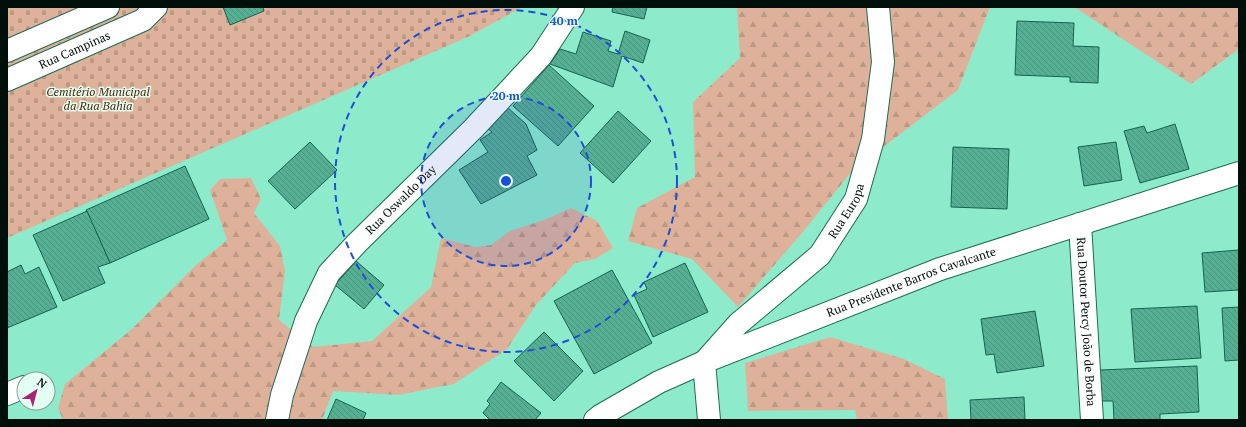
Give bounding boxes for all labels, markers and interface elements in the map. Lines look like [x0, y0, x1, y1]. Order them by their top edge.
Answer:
text: 40 m [550, 13, 578, 28]
street label: Rua Campinas [36, 27, 113, 72]
park label: Cemitério Municipal da Rua Bahia [46, 84, 151, 113]
text: 20 m [492, 88, 520, 103]
street label: Rua Oswaldo Day [362, 161, 440, 237]
centre of rings [499, 174, 513, 188]
street label: Rua Europa [825, 182, 867, 241]
street label: Rua Doutor Percy João de Borba [1074, 237, 1099, 407]
street label: Rua Presidente Barros Cavalcante [824, 244, 998, 320]
north arrow [16, 371, 56, 411]
text: N [34, 375, 50, 391]

